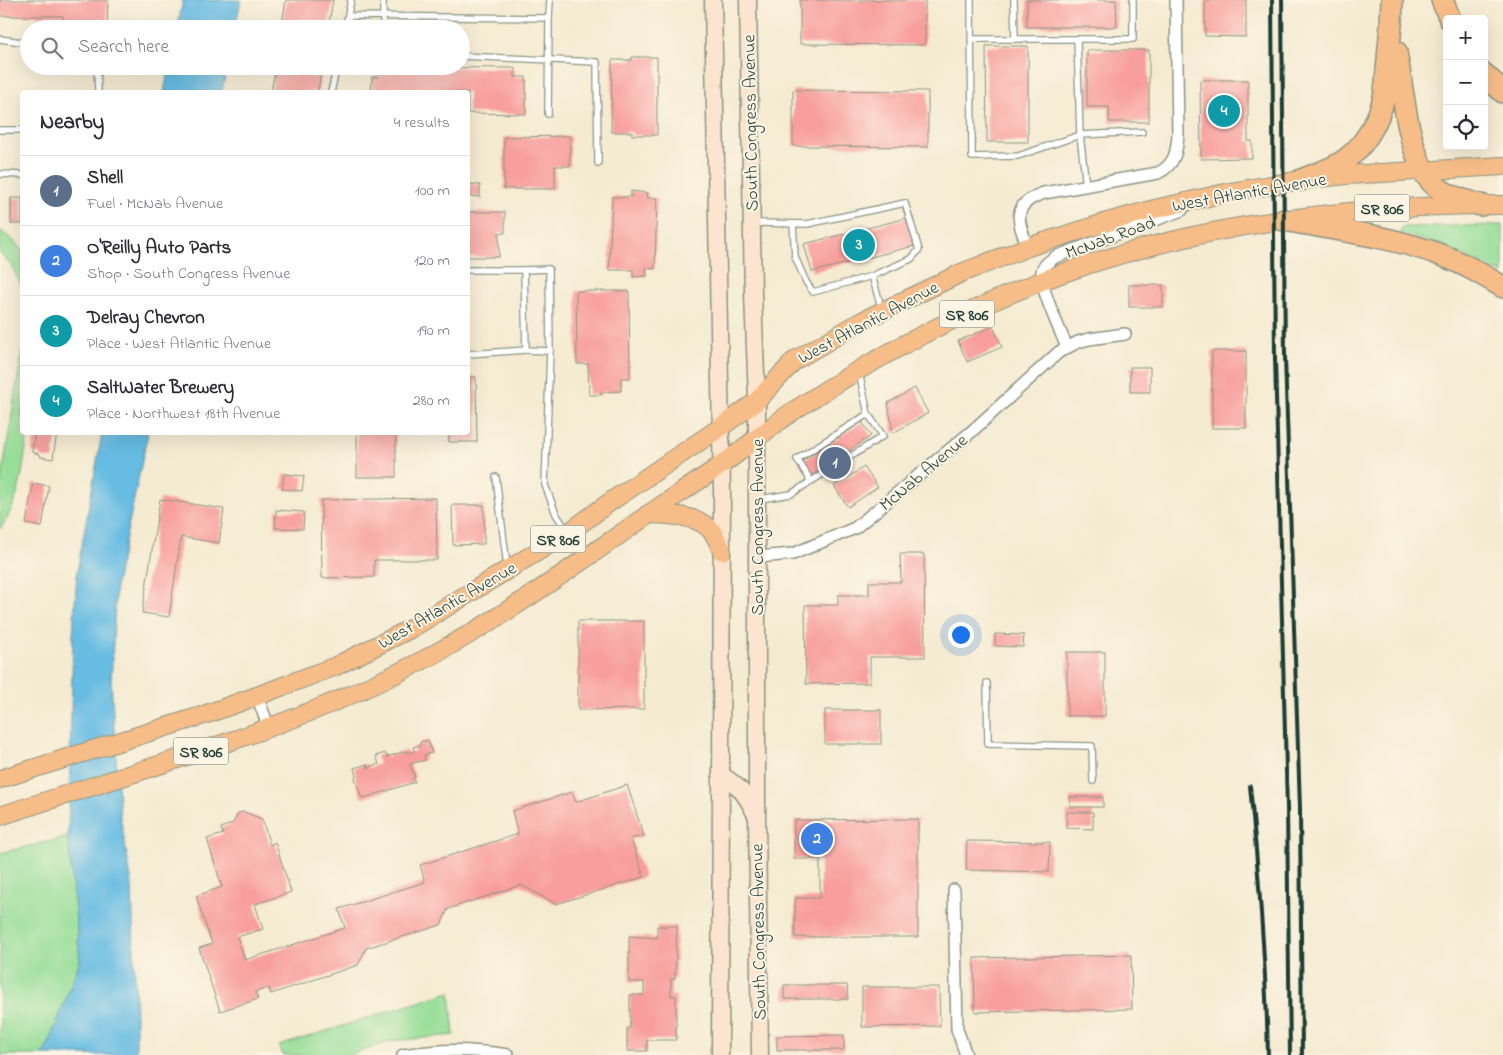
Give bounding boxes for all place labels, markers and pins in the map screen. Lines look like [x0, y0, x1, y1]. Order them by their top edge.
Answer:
pin: 4 [1208, 92, 1240, 130]
pin: 3 [843, 226, 875, 264]
pin: 1 [819, 444, 851, 482]
pin: 2 [801, 820, 833, 858]

